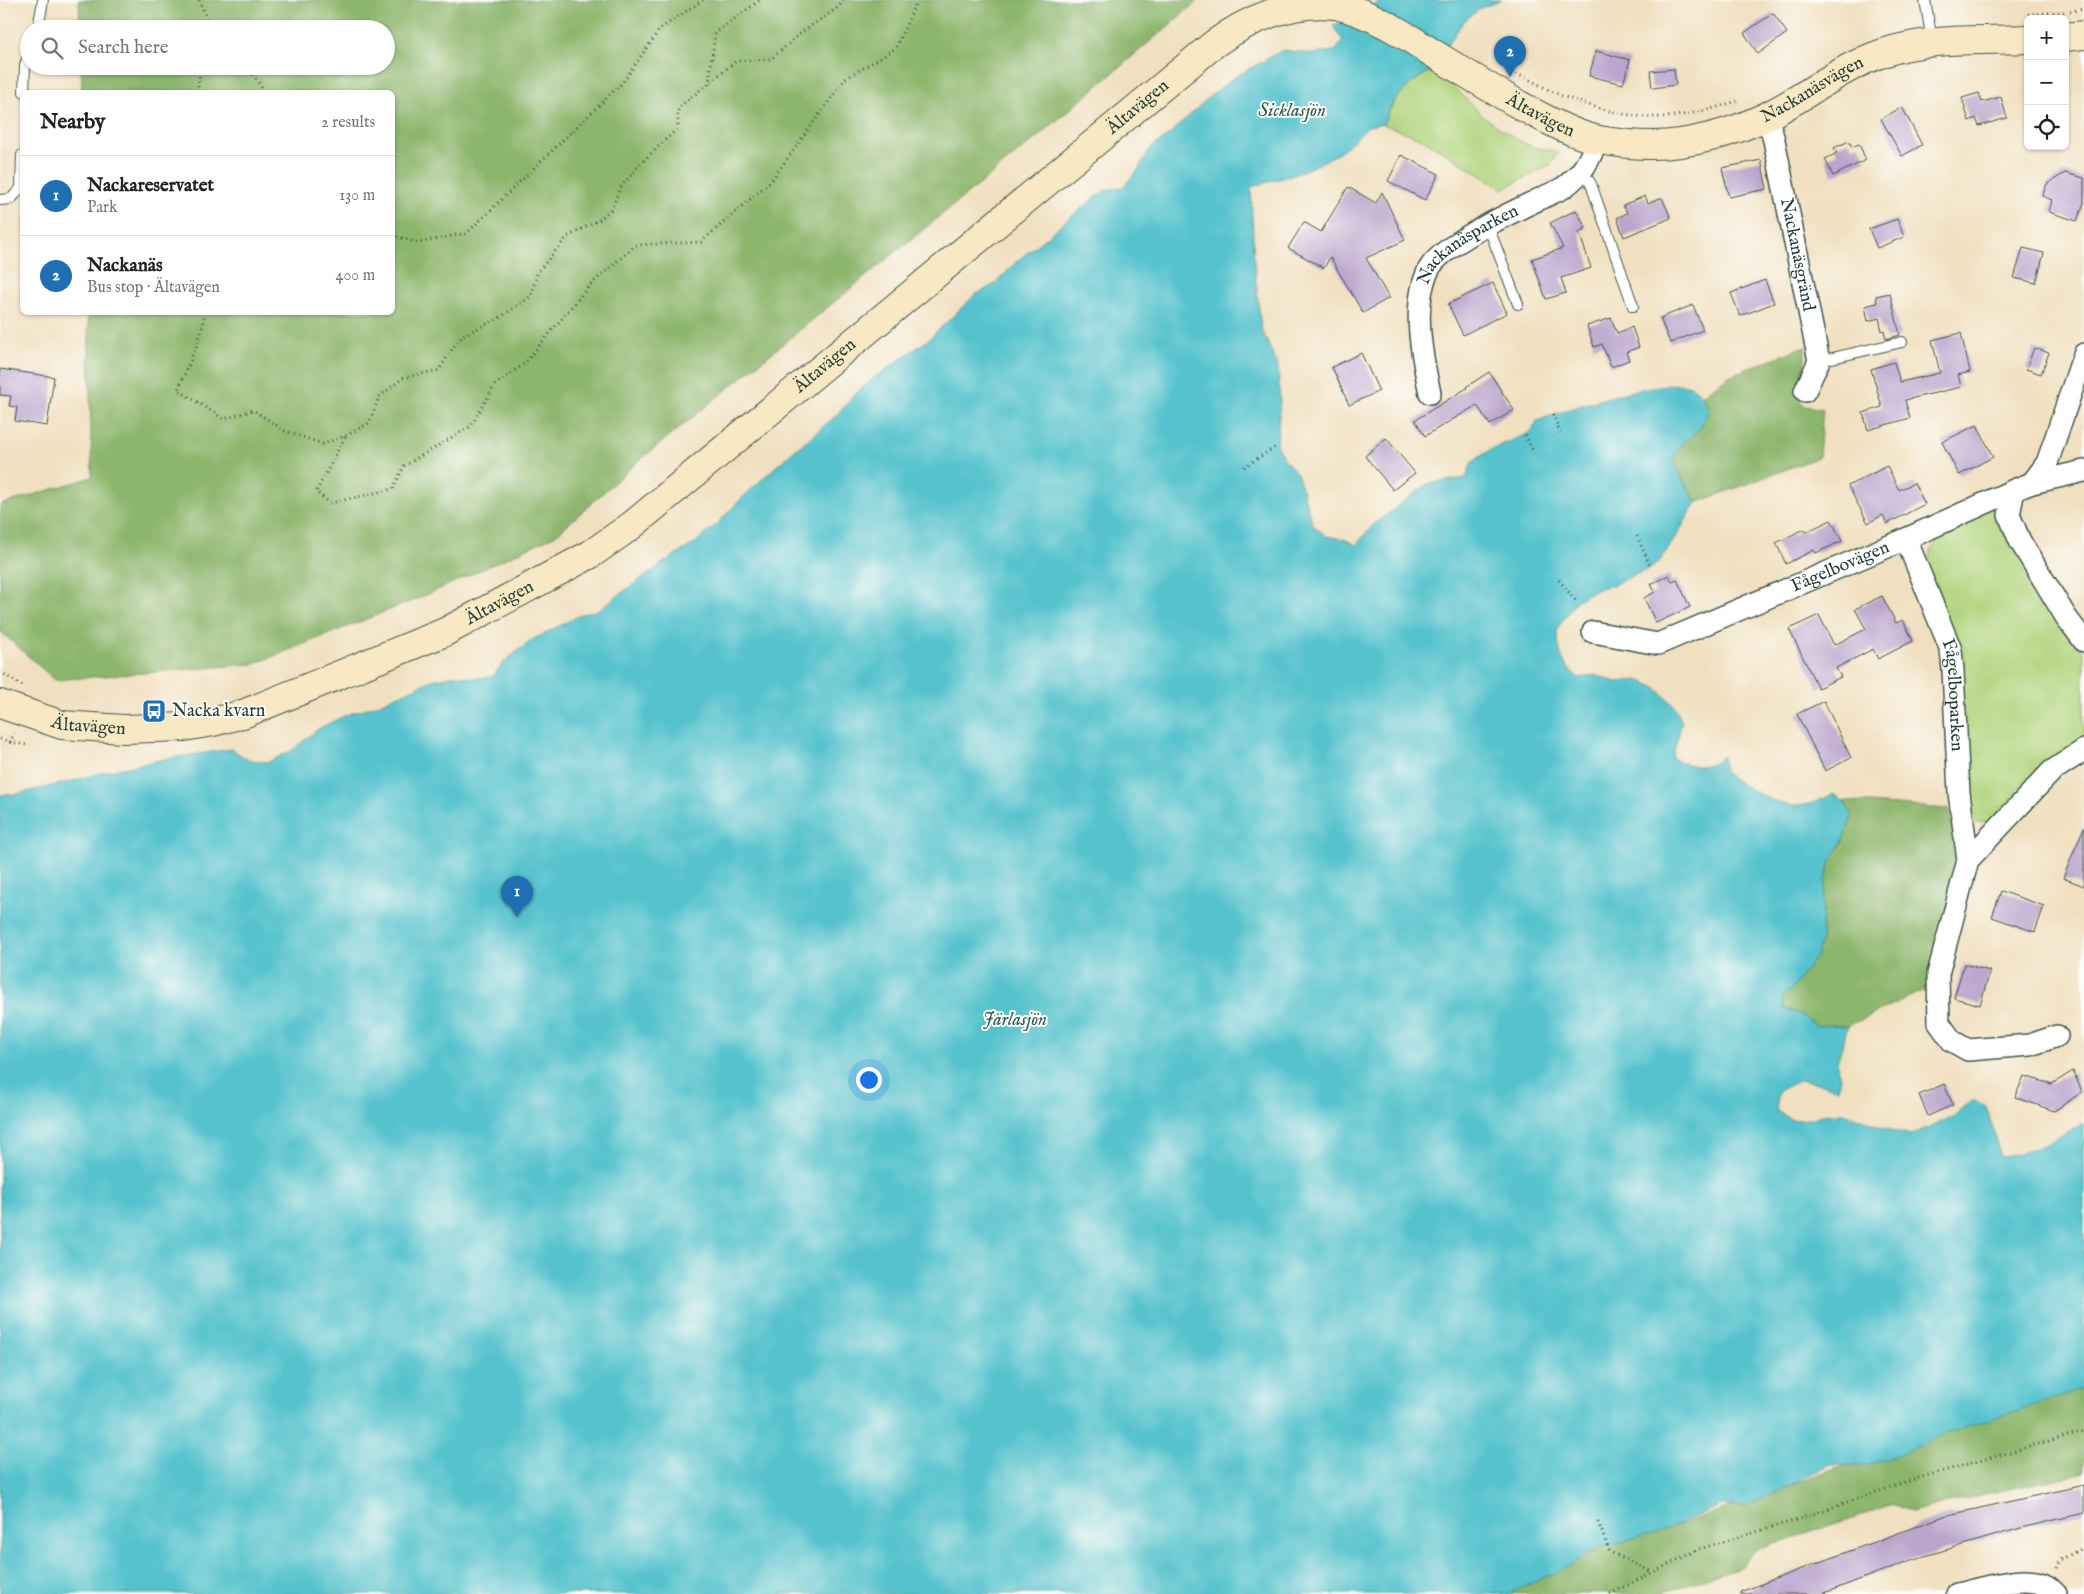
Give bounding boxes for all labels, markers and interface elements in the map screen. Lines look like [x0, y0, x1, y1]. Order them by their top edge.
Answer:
map controls [2024, 15, 2069, 150]
button: + [2024, 15, 2069, 60]
search box [20, 20, 395, 75]
icon: search [38, 34, 66, 62]
text: Search here [78, 36, 169, 60]
pin: 2 [1494, 36, 1526, 77]
street label: Nackanäsvägen [1757, 51, 1868, 129]
button: − [2024, 60, 2069, 105]
street label: Ältavägen [1100, 74, 1174, 140]
street label: Ältavägen [1501, 87, 1578, 143]
water label: Sicklasjön [1258, 99, 1326, 123]
button: locate [2024, 105, 2069, 150]
text: Nearby [40, 109, 105, 136]
text: 2 results [321, 113, 375, 133]
text: Nackareservatet [87, 174, 214, 198]
text: 1 [53, 186, 59, 206]
text: 130 m [339, 186, 375, 206]
street label: Nackanäsgränd [1775, 196, 1820, 314]
text: Park [87, 198, 117, 218]
street label: Nackanäsparken [1412, 199, 1523, 288]
text: Nackanäs [87, 254, 163, 278]
text: 2 [52, 266, 60, 286]
text: 400 m [336, 266, 375, 286]
text: Bus stop · Ältavägen [87, 278, 220, 298]
street label: Ältavägen [788, 333, 861, 399]
street label: Fågelbovägen [1788, 536, 1893, 598]
street label: Ältavägen [460, 575, 538, 631]
street label: Fågelboparken [1936, 635, 1968, 752]
bus stop icon: Nacka kvarn [141, 698, 167, 724]
place label: Nacka kvarn [172, 700, 266, 723]
street label: Ältavägen [47, 709, 127, 741]
pin: 1 [501, 876, 533, 917]
water label: Järlasjön [983, 1008, 1047, 1032]
your location [856, 1067, 882, 1093]

